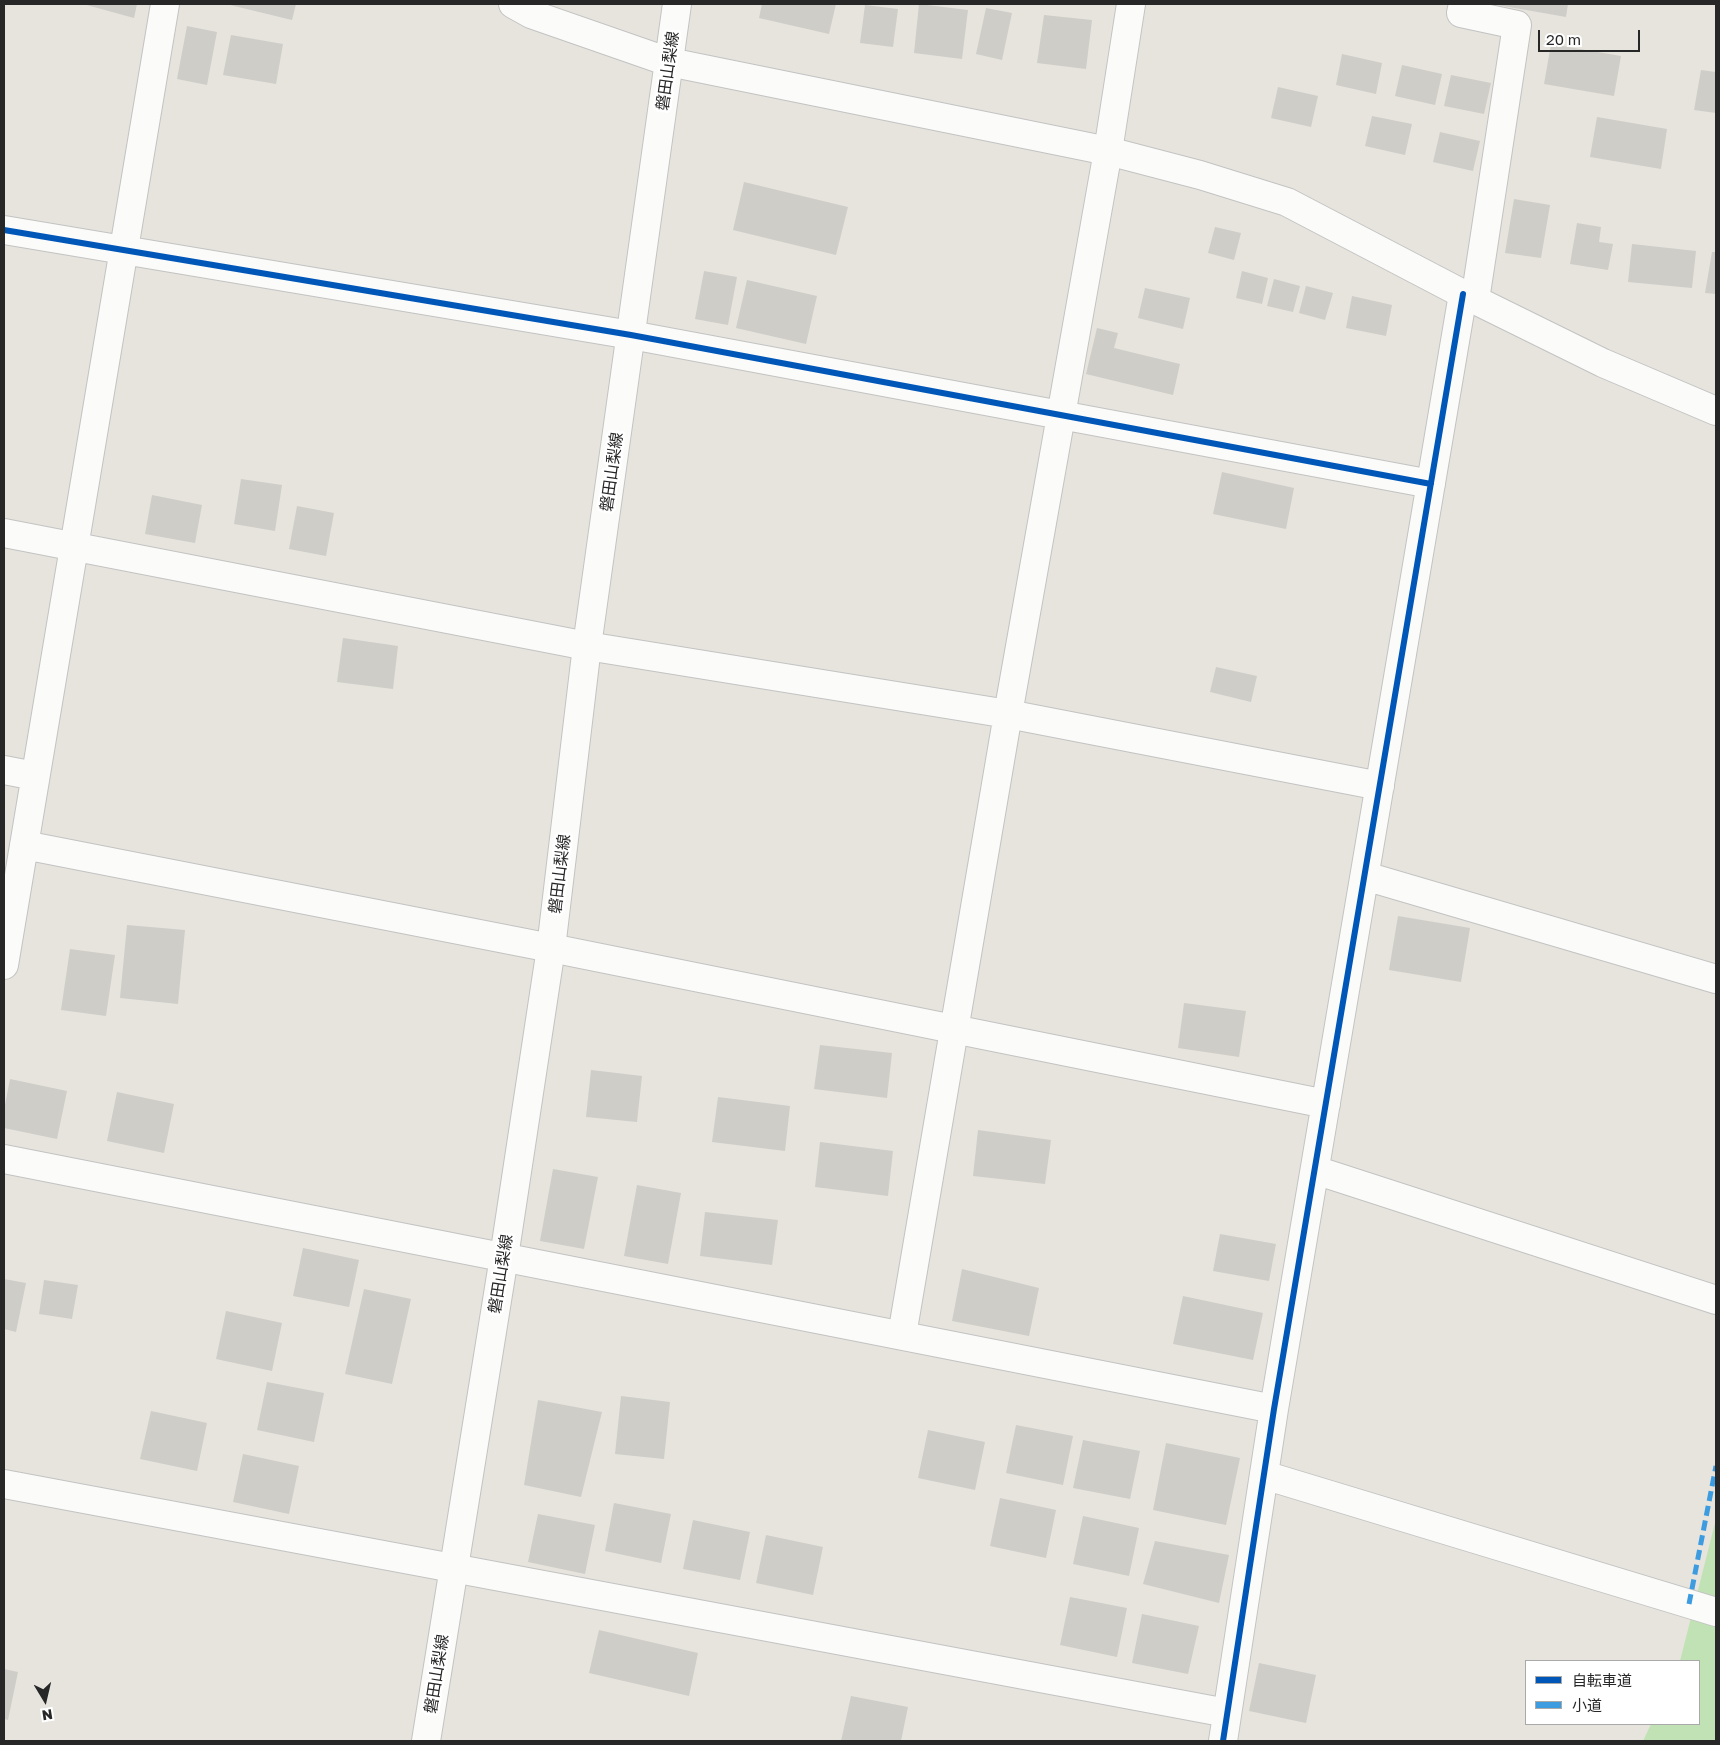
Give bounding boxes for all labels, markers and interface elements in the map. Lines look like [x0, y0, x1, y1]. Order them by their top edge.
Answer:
scale bar [1540, 20, 1642, 52]
street label: 磐田山梨線 [653, 30, 683, 112]
text: 20 m [1546, 30, 1581, 48]
street label: 磐田山梨線 [597, 431, 627, 513]
street label: 磐田山梨線 [546, 833, 574, 915]
street label: 磐田山梨線 [485, 1233, 517, 1315]
street label: 磐田山梨線 [421, 1633, 453, 1715]
legend [1525, 1660, 1700, 1725]
text: 自転車道 [1572, 1671, 1632, 1689]
north arrow [20, 1675, 70, 1725]
text: 小道 [1572, 1696, 1602, 1714]
text: N [41, 1706, 54, 1725]

